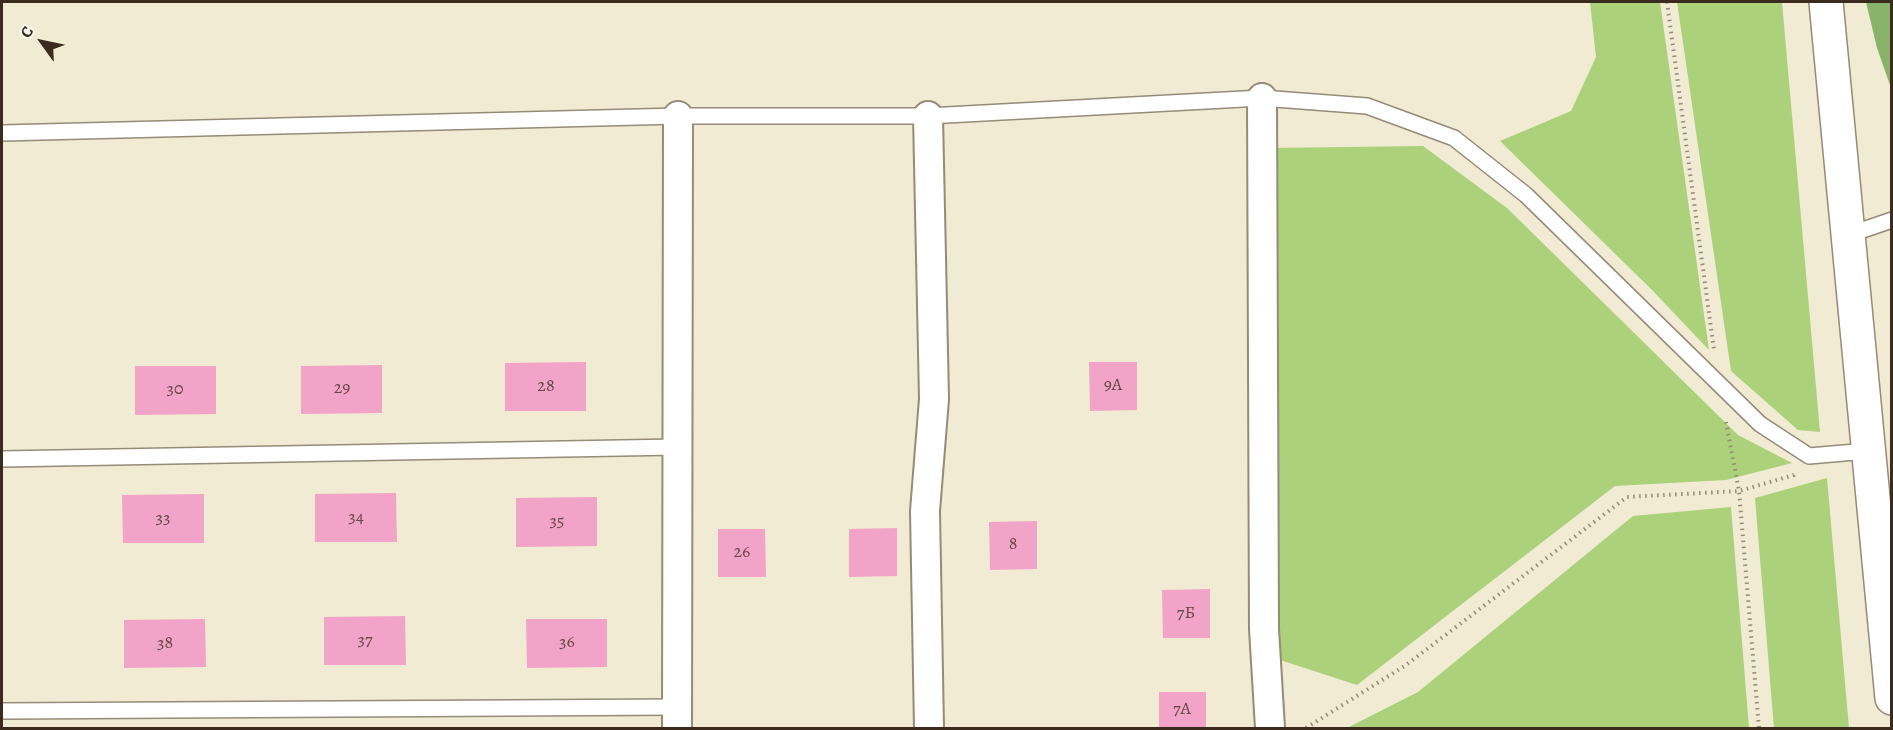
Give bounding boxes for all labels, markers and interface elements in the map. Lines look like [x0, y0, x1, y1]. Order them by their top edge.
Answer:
north arrow [12, 12, 72, 72]
text: С [15, 22, 39, 42]
house number: 9А [1104, 375, 1122, 397]
house number: 28 [537, 376, 555, 398]
house number: 29 [334, 378, 350, 400]
house number: 30 [166, 379, 184, 401]
house number: 34 [348, 507, 364, 529]
house number: 33 [156, 508, 170, 530]
house number: 35 [549, 511, 565, 533]
house number: 8 [1009, 534, 1017, 556]
house number: 26 [734, 542, 750, 564]
house number: 7Б [1177, 603, 1195, 625]
house number: 37 [357, 630, 373, 652]
house number: 36 [559, 632, 575, 654]
house number: 38 [157, 633, 173, 655]
house number: 7А [1173, 699, 1191, 721]

